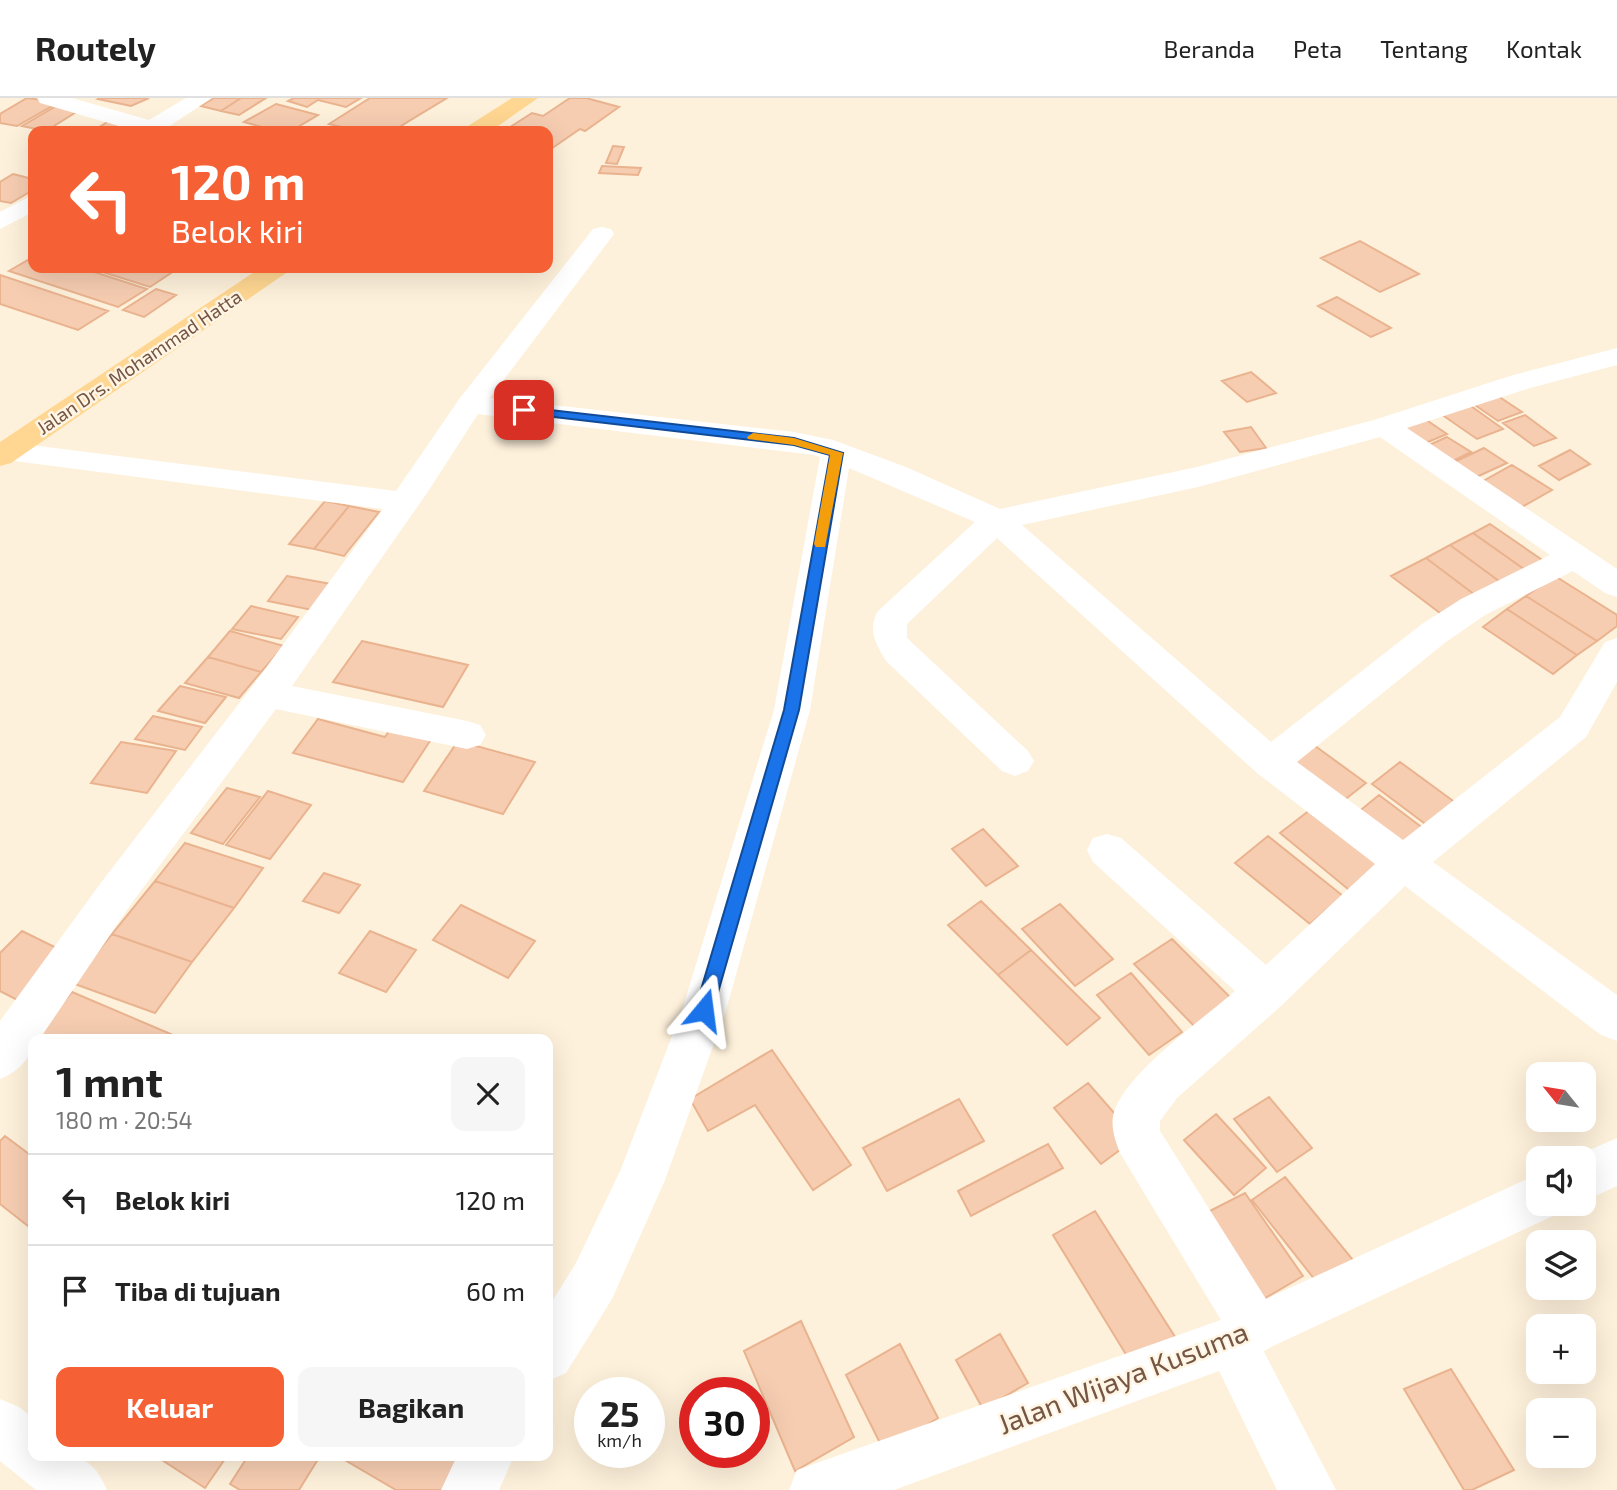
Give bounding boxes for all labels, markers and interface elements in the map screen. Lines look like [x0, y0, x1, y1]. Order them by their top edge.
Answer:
text: Routely [35, 28, 156, 68]
text: Beranda [1164, 34, 1255, 63]
text: Peta [1293, 34, 1342, 63]
text: Tentang [1380, 34, 1468, 63]
text: Kontak [1506, 34, 1582, 63]
text: 120 m [171, 151, 305, 210]
icon: left [56, 154, 147, 245]
text: Belok kiri [171, 211, 304, 249]
street label: Jalan Drs. Mohammad Hatta [32, 284, 246, 439]
pin [494, 380, 554, 440]
icon: arrive [505, 391, 543, 429]
position arrow [667, 973, 741, 1047]
text: 1 mnt [56, 1055, 163, 1105]
button: close [451, 1057, 525, 1131]
north arrow [1526, 1062, 1596, 1132]
map controls [1526, 1062, 1596, 1468]
text: 180 m · 20:54 [56, 1106, 193, 1134]
button: sound [1526, 1146, 1596, 1216]
icon: left [56, 1181, 94, 1219]
text: Belok kiri [115, 1184, 230, 1215]
text: 120 m [456, 1184, 525, 1215]
button: layers [1526, 1230, 1596, 1300]
icon: arrive [56, 1272, 94, 1310]
text: Tiba di tujuan [115, 1275, 281, 1306]
text: 60 m [466, 1275, 525, 1306]
street label: Jalan Wijaya Kusuma [993, 1314, 1253, 1440]
button: + [1526, 1314, 1596, 1384]
button: Keluar [56, 1367, 284, 1447]
button: Bagikan [298, 1367, 525, 1447]
speed limit sign: 30 [679, 1377, 770, 1468]
text: 25 [600, 1392, 639, 1434]
button: − [1526, 1398, 1596, 1468]
text: km/h [597, 1429, 642, 1451]

